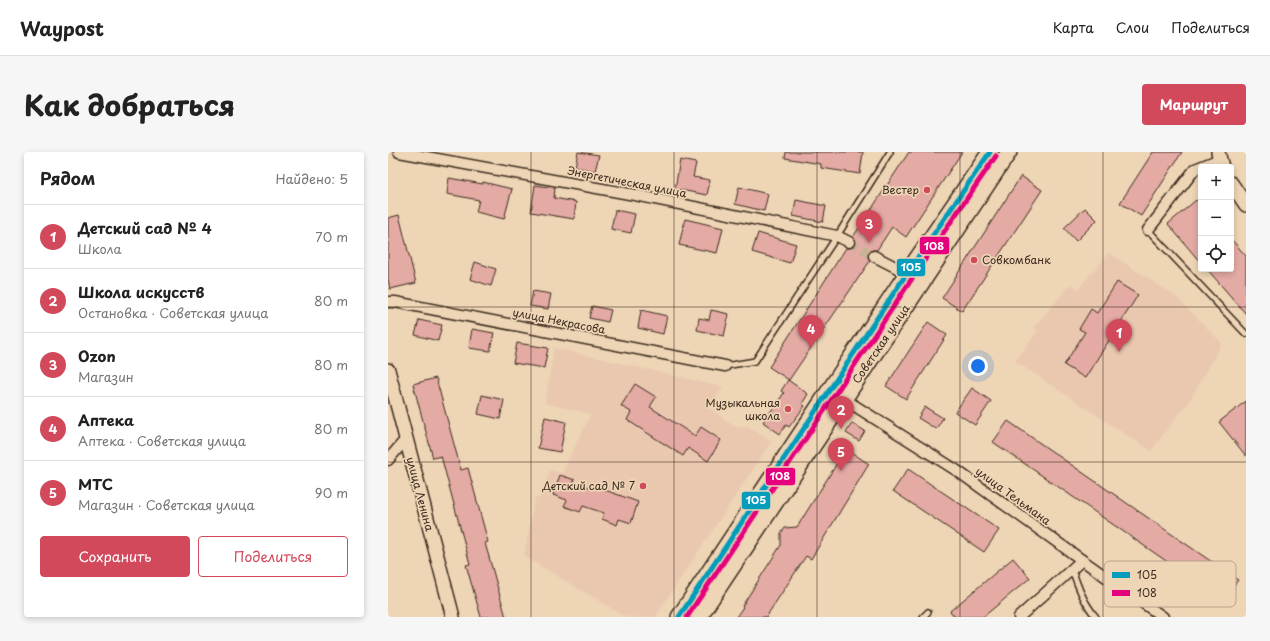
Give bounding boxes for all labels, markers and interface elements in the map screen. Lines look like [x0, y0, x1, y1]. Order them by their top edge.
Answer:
text: Waypost [20, 14, 104, 42]
text: Карта [1053, 17, 1094, 38]
text: Слои [1116, 17, 1149, 38]
text: Поделиться [1171, 17, 1250, 38]
text: Как добраться [24, 83, 235, 126]
button: Маршрут [1142, 84, 1246, 125]
street label: Энергетическая улица [566, 162, 688, 201]
map controls [1198, 164, 1234, 272]
button: + [1198, 164, 1234, 200]
text: Рядом [40, 165, 95, 191]
text: Найдено: 5 [276, 169, 348, 188]
place label: Вестер [882, 181, 919, 198]
marker: Вестер [922, 185, 932, 195]
button: − [1198, 200, 1234, 236]
pin: 3 [856, 210, 882, 243]
text: Детский сад № 4 [78, 216, 212, 239]
text: 1 [50, 227, 56, 246]
text: 70 m [315, 227, 348, 246]
line badge: 108 [919, 236, 950, 255]
button: locate [1198, 236, 1234, 272]
text: 108 [924, 237, 944, 254]
text: Школа [78, 239, 122, 258]
place label: Совкомбанк [982, 251, 1051, 268]
marker: Совкомбанк [969, 255, 979, 265]
line badge: 105 [896, 258, 926, 277]
text: 105 [901, 258, 921, 275]
text: Школа искусств [78, 280, 205, 303]
text: 2 [48, 291, 58, 310]
text: 80 m [314, 291, 348, 310]
street label: Советская улица [848, 301, 913, 387]
text: Остановка · Советская улица [78, 303, 268, 322]
street label: улица Некрасова [511, 303, 607, 338]
pin: 4 [798, 315, 824, 348]
pin: 1 [1106, 319, 1132, 352]
text: Ozon [78, 344, 116, 367]
text: 3 [49, 355, 57, 374]
text: 80 m [314, 355, 348, 374]
your location [968, 356, 988, 376]
text: Магазин [78, 367, 134, 386]
place label: Музыкальная школа [706, 394, 780, 424]
pin: 2 [828, 396, 854, 429]
marker: Музыкальная школа [783, 404, 793, 414]
text: Аптека [78, 408, 134, 431]
text: 4 [49, 419, 57, 438]
text: 80 m [314, 419, 348, 438]
text: Аптека · Советская улица [78, 431, 246, 450]
pin: 5 [828, 438, 854, 471]
street label: улица Ленина [402, 455, 439, 533]
street label: улица Тельмана [972, 462, 1055, 529]
line badge: 108 [765, 467, 796, 486]
text: 108 [770, 467, 790, 484]
text: МТС [78, 472, 113, 495]
place label: Детский сад № 7 [541, 477, 635, 494]
marker: Детский сад № 7 [638, 481, 648, 491]
text: 5 [49, 483, 57, 502]
text: 90 m [315, 483, 348, 502]
line badge: 105 [741, 491, 771, 510]
text: 105 [746, 491, 766, 508]
text: Магазин · Советская улица [78, 495, 255, 514]
button: Сохранить [40, 536, 190, 577]
button: Поделиться [198, 536, 348, 577]
legend [1104, 561, 1236, 607]
text: 105 [1137, 566, 1157, 583]
text: 108 [1137, 584, 1157, 601]

